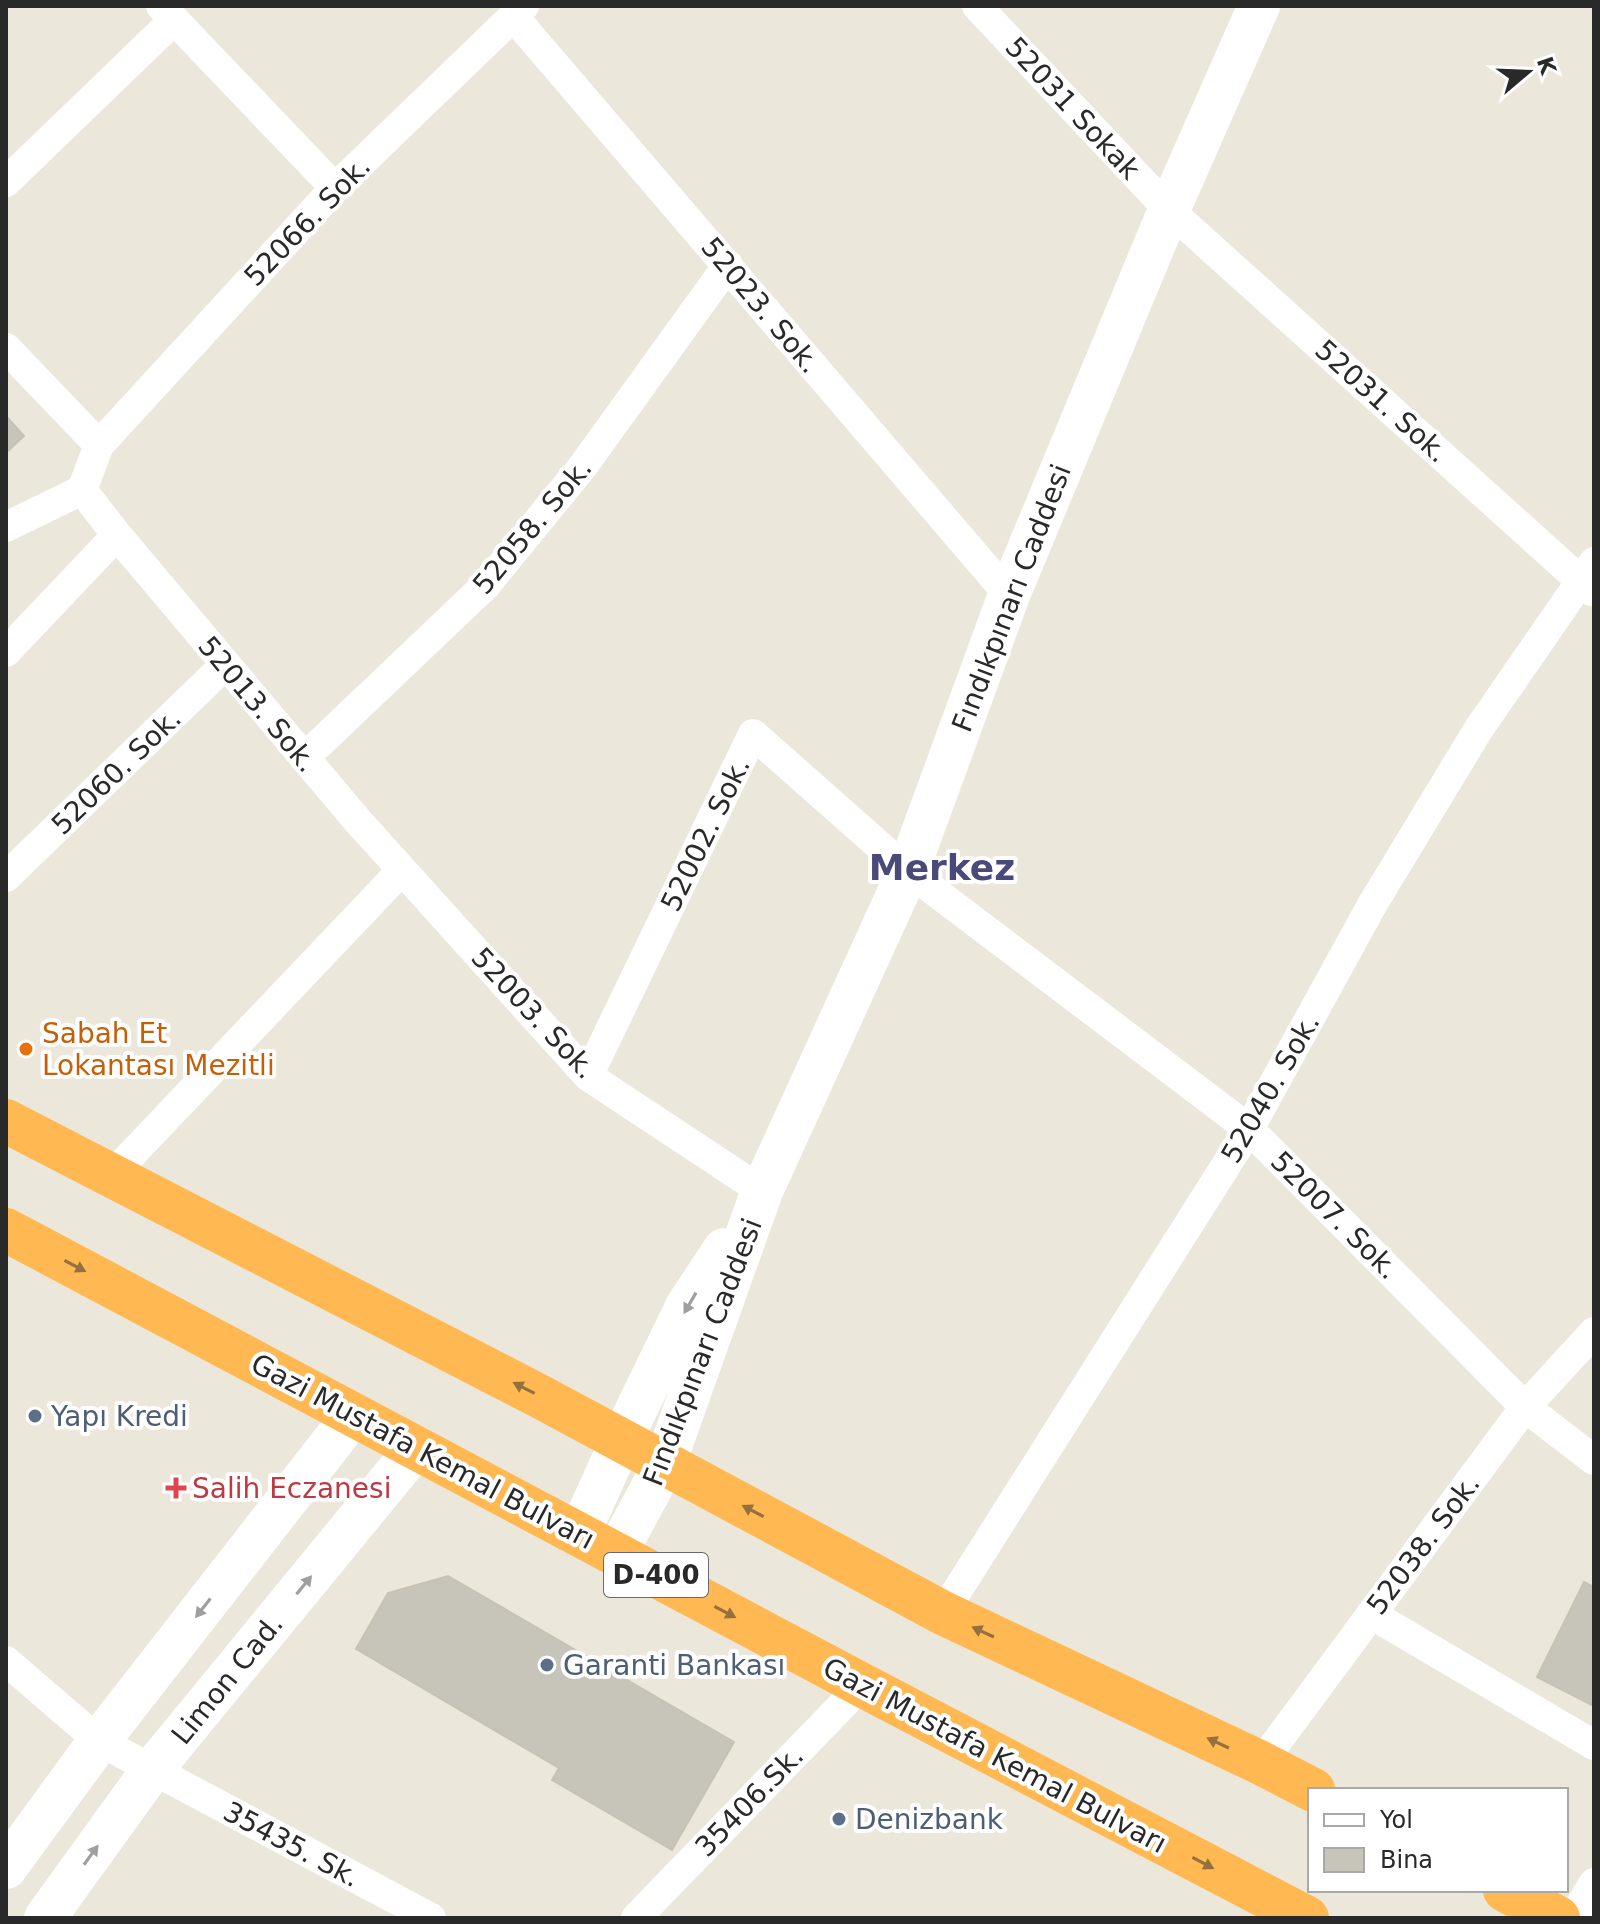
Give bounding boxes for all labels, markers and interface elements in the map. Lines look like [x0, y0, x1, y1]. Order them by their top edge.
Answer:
street label: 52031 Sokak [999, 31, 1147, 187]
north arrow [1488, 32, 1568, 112]
text: K [1532, 54, 1561, 79]
street label: 52066. Sok. [238, 150, 377, 293]
street label: 52023. Sok. [694, 231, 827, 380]
street label: 52031. Sok. [1309, 333, 1455, 469]
street label: 52058. Sok. [466, 452, 599, 601]
street label: Fındıkpınarı Caddesi [945, 460, 1078, 737]
street label: 52013. Sok. [191, 630, 324, 779]
street label: 52060. Sok. [45, 702, 188, 841]
street label: 52002. Sok. [654, 752, 757, 916]
district label: Merkez [869, 847, 1015, 888]
street label: 52003. Sok. [465, 941, 603, 1086]
street label: 52040. Sok. [1214, 1008, 1326, 1169]
place label: Sabah Et Lokantası Mezitli [42, 1017, 275, 1082]
marker: Sabah Et Lokantası Mezitli [17, 1040, 35, 1058]
street label: 52007. Sok. [1264, 1145, 1405, 1286]
street label: Fındıkpınarı Caddesi [636, 1214, 769, 1491]
one-way arrow [64, 1259, 86, 1273]
one-way arrow [683, 1292, 697, 1314]
street label: Gazi Mustafa Kemal Bulvarı [246, 1347, 600, 1556]
one-way arrow [512, 1382, 535, 1395]
place label: Yapı Kredi [50, 1400, 188, 1433]
marker: Yapı Kredi [26, 1407, 44, 1425]
street label: 52038. Sok. [1360, 1468, 1487, 1621]
place label: Salih Eczanesi [192, 1472, 391, 1505]
marker: Salih Eczanesi [167, 1479, 185, 1497]
one-way arrow [742, 1504, 764, 1518]
road number: D-400 [604, 1553, 708, 1597]
one-way arrow [295, 1575, 312, 1595]
one-way arrow [195, 1598, 211, 1618]
one-way arrow [713, 1606, 736, 1619]
street label: Limon Cad. [165, 1608, 290, 1751]
one-way arrow [971, 1625, 995, 1639]
place label: Garanti Bankası [563, 1649, 785, 1682]
street label: Gazi Mustafa Kemal Bulvarı [818, 1651, 1172, 1860]
marker: Garanti Bankası [538, 1656, 556, 1674]
one-way arrow [1207, 1736, 1230, 1750]
street label: 35406.Sk. [689, 1739, 810, 1863]
legend [1308, 1788, 1568, 1892]
street label: 35435. Sk. [218, 1795, 366, 1894]
place label: Denizbank [855, 1803, 1004, 1836]
text: Yol [1379, 1806, 1413, 1834]
marker: Denizbank [830, 1810, 848, 1828]
one-way arrow [83, 1844, 99, 1866]
text: Bina [1380, 1846, 1433, 1874]
one-way arrow [1191, 1857, 1214, 1870]

